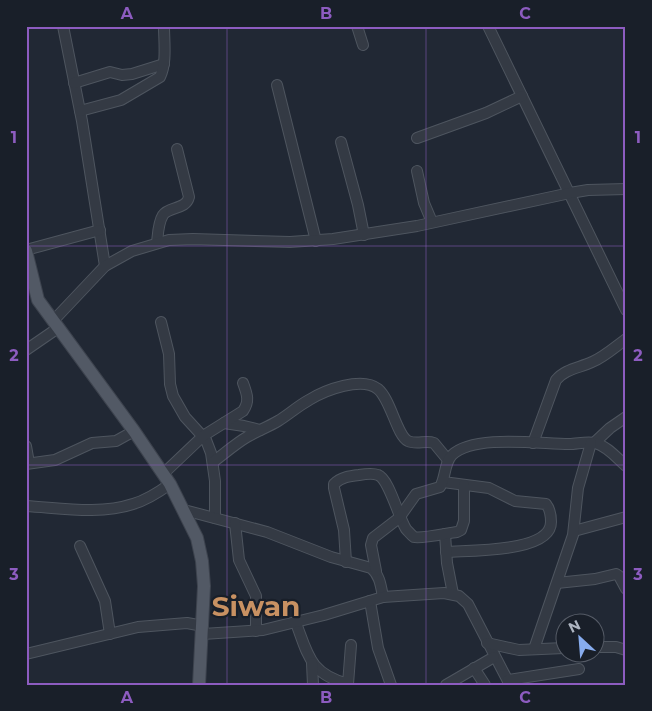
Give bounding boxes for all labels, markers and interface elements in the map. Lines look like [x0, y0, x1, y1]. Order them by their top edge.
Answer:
text: A [120, 4, 134, 23]
text: B [320, 4, 332, 23]
text: C [519, 4, 531, 23]
text: 1 [11, 128, 17, 147]
text: 1 [635, 128, 641, 147]
text: 2 [9, 346, 19, 365]
text: 2 [633, 346, 643, 365]
text: 3 [8, 565, 19, 584]
text: 3 [632, 565, 643, 584]
district label: Siwan [212, 589, 300, 623]
north arrow [554, 614, 604, 664]
text: N [565, 616, 583, 637]
text: A [120, 688, 134, 707]
text: B [320, 688, 332, 707]
text: C [519, 688, 531, 707]

